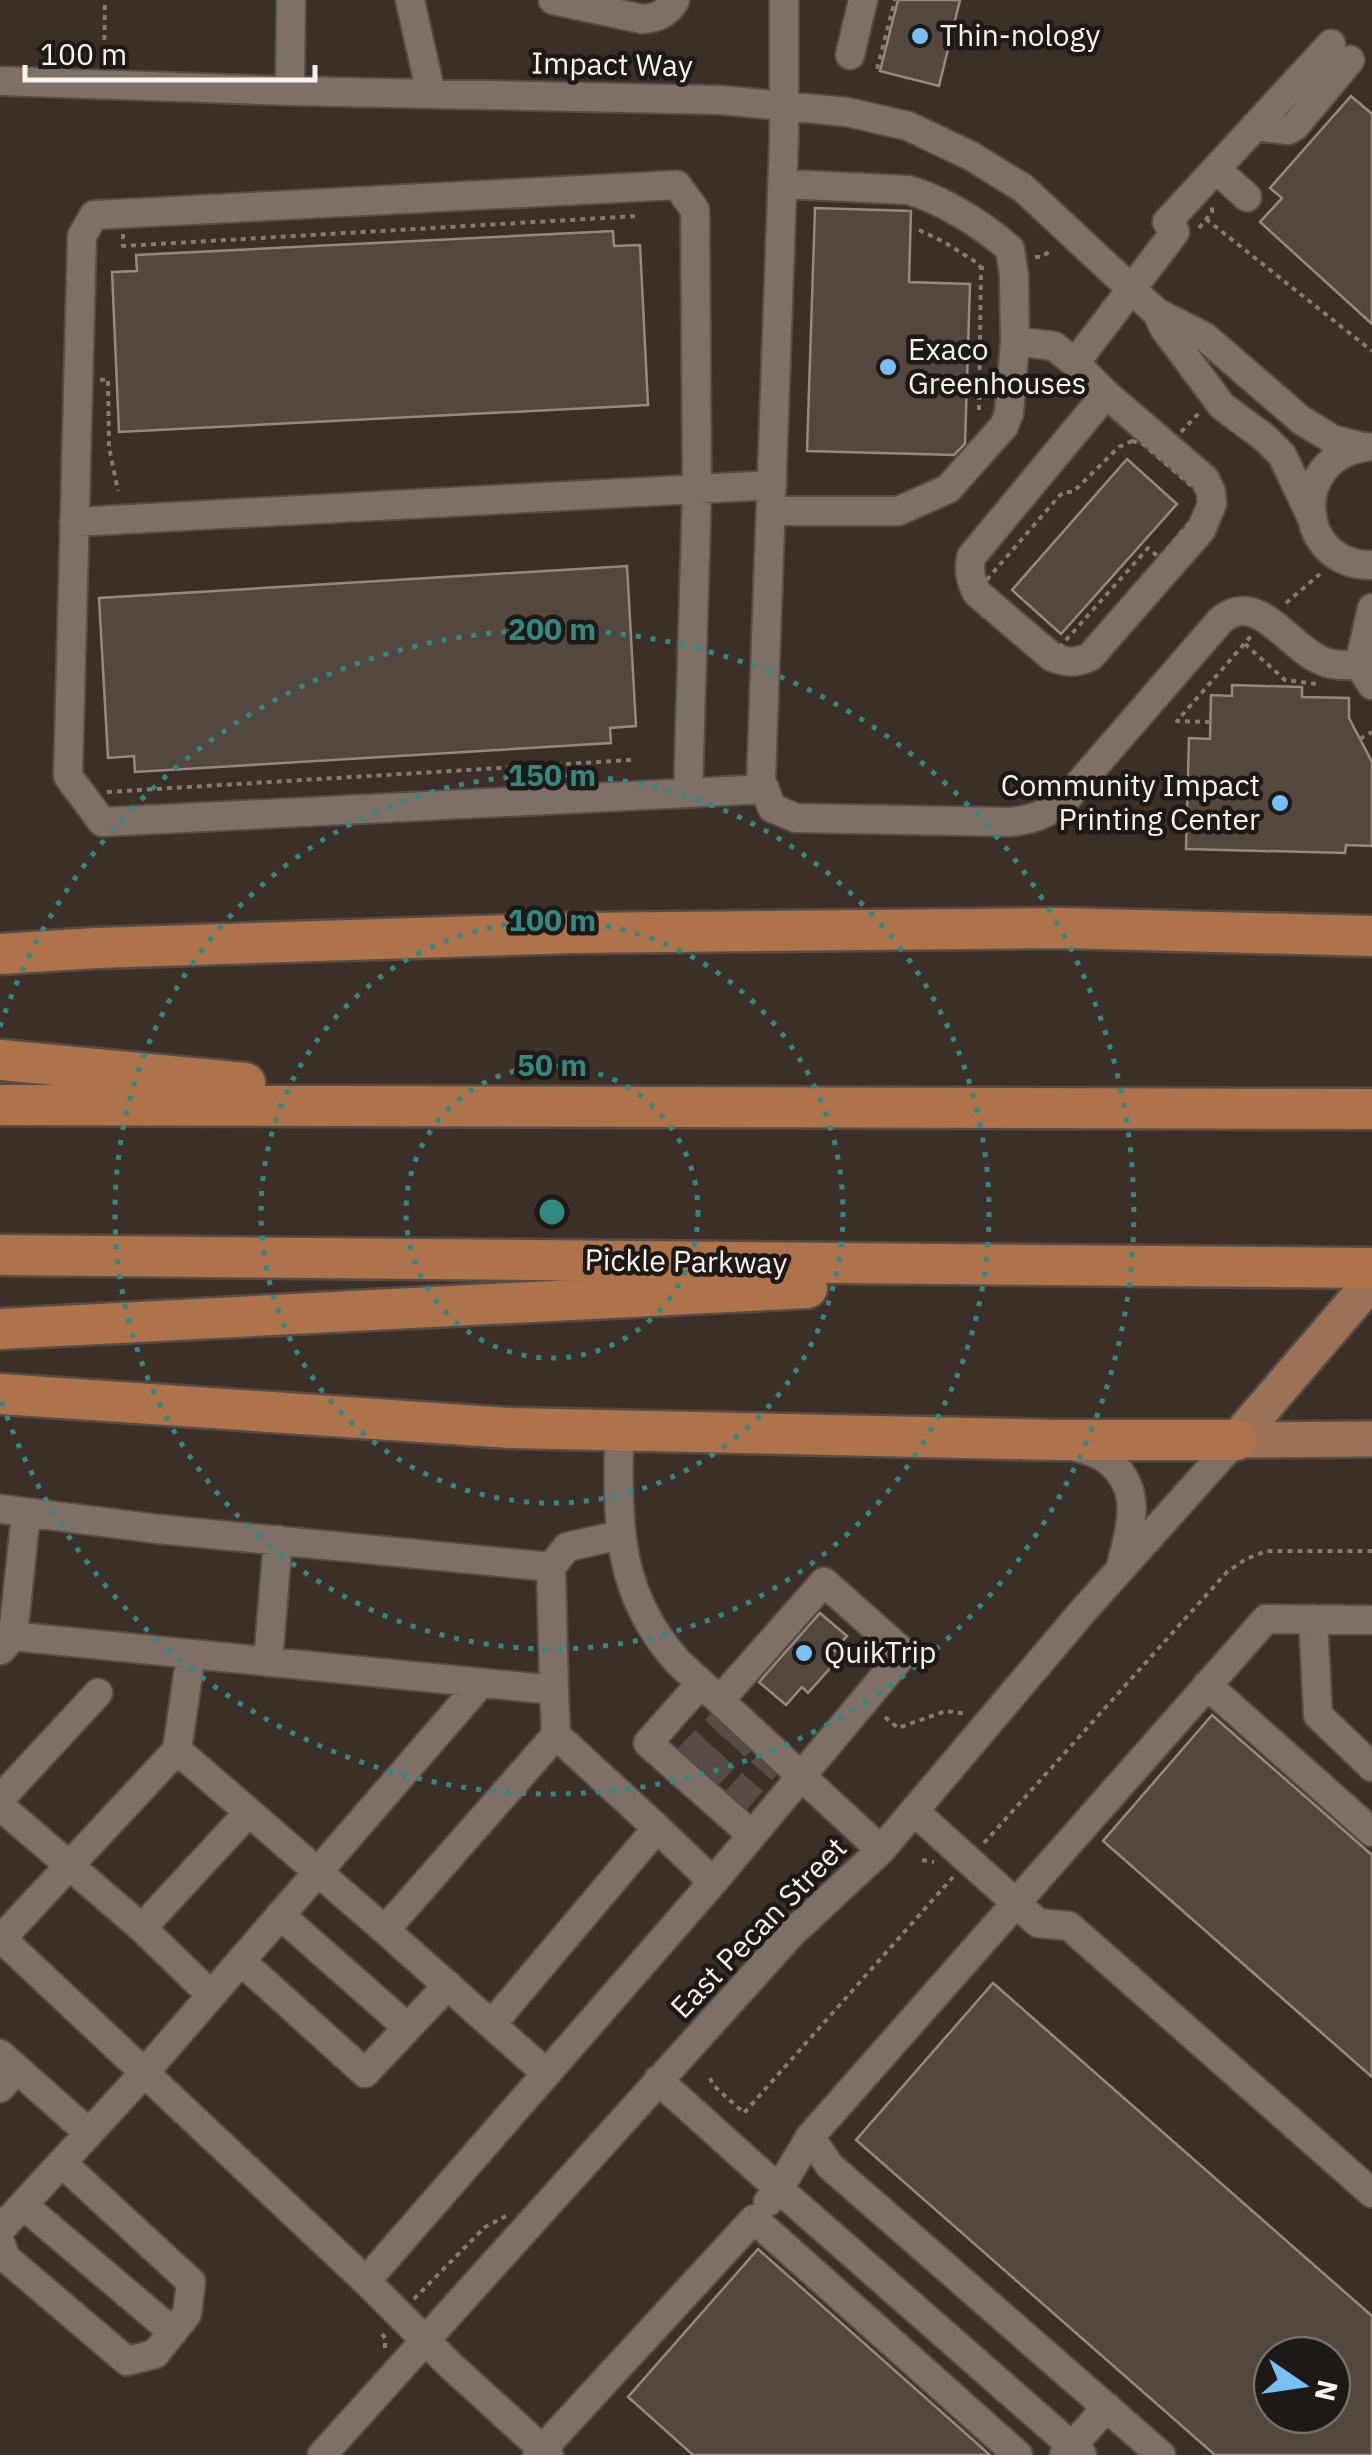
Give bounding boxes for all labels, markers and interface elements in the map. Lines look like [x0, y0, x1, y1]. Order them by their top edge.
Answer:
place label: Thin-nology [940, 15, 1100, 54]
scale bar [25, 20, 315, 82]
marker: Thin-nology [909, 25, 931, 47]
text: 100 m [40, 34, 127, 73]
street label: Impact Way [531, 43, 693, 84]
place label: Exaco Greenhouses [908, 329, 1086, 402]
marker: Exaco Greenhouses [877, 356, 899, 378]
text: 200 m [508, 609, 596, 648]
text: 150 m [508, 755, 596, 794]
place label: Community Impact Printing Center [1001, 765, 1260, 838]
marker: Community Impact Printing Center [1269, 792, 1291, 814]
text: 100 m [508, 900, 596, 939]
text: 50 m [517, 1045, 587, 1084]
centre of rings [534, 1194, 570, 1230]
street label: Pickle Parkway [584, 1239, 788, 1282]
place label: QuikTrip [824, 1632, 936, 1671]
marker: QuikTrip [793, 1642, 815, 1664]
street label: East Pecan Street [662, 1828, 854, 2026]
north arrow [1252, 2335, 1352, 2435]
text: N [1307, 2377, 1347, 2405]

